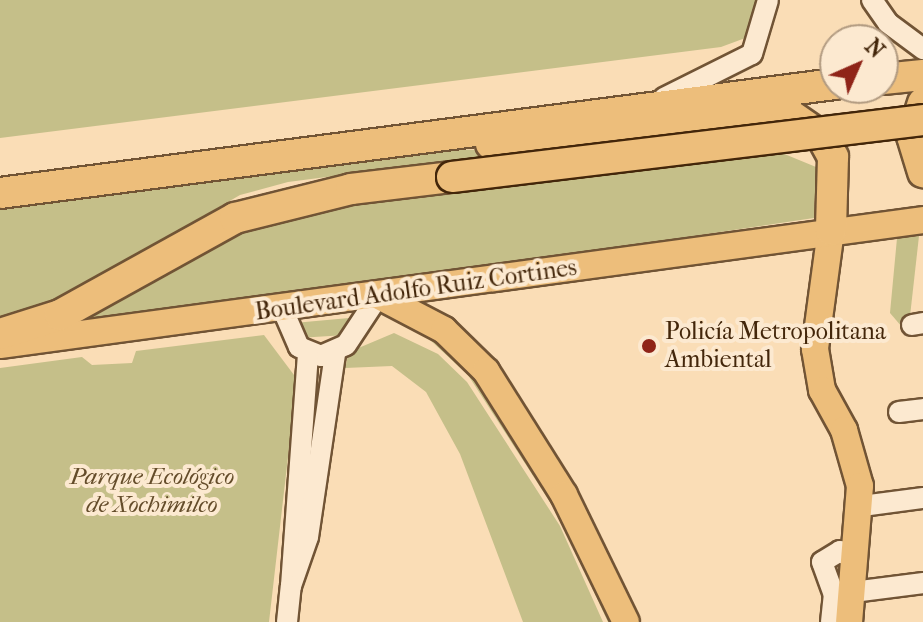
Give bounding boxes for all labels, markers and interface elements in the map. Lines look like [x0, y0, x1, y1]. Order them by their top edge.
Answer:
north arrow [819, 24, 899, 104]
text: N [859, 33, 890, 64]
street label: Boulevard Adolfo Ruiz Cortines [253, 253, 579, 327]
place label: Policía Metropolitana Ambiental [665, 318, 886, 374]
marker: Policía Metropolitana Ambiental [640, 337, 658, 355]
park label: Parque Ecológico de Xochimilco [70, 463, 234, 519]

